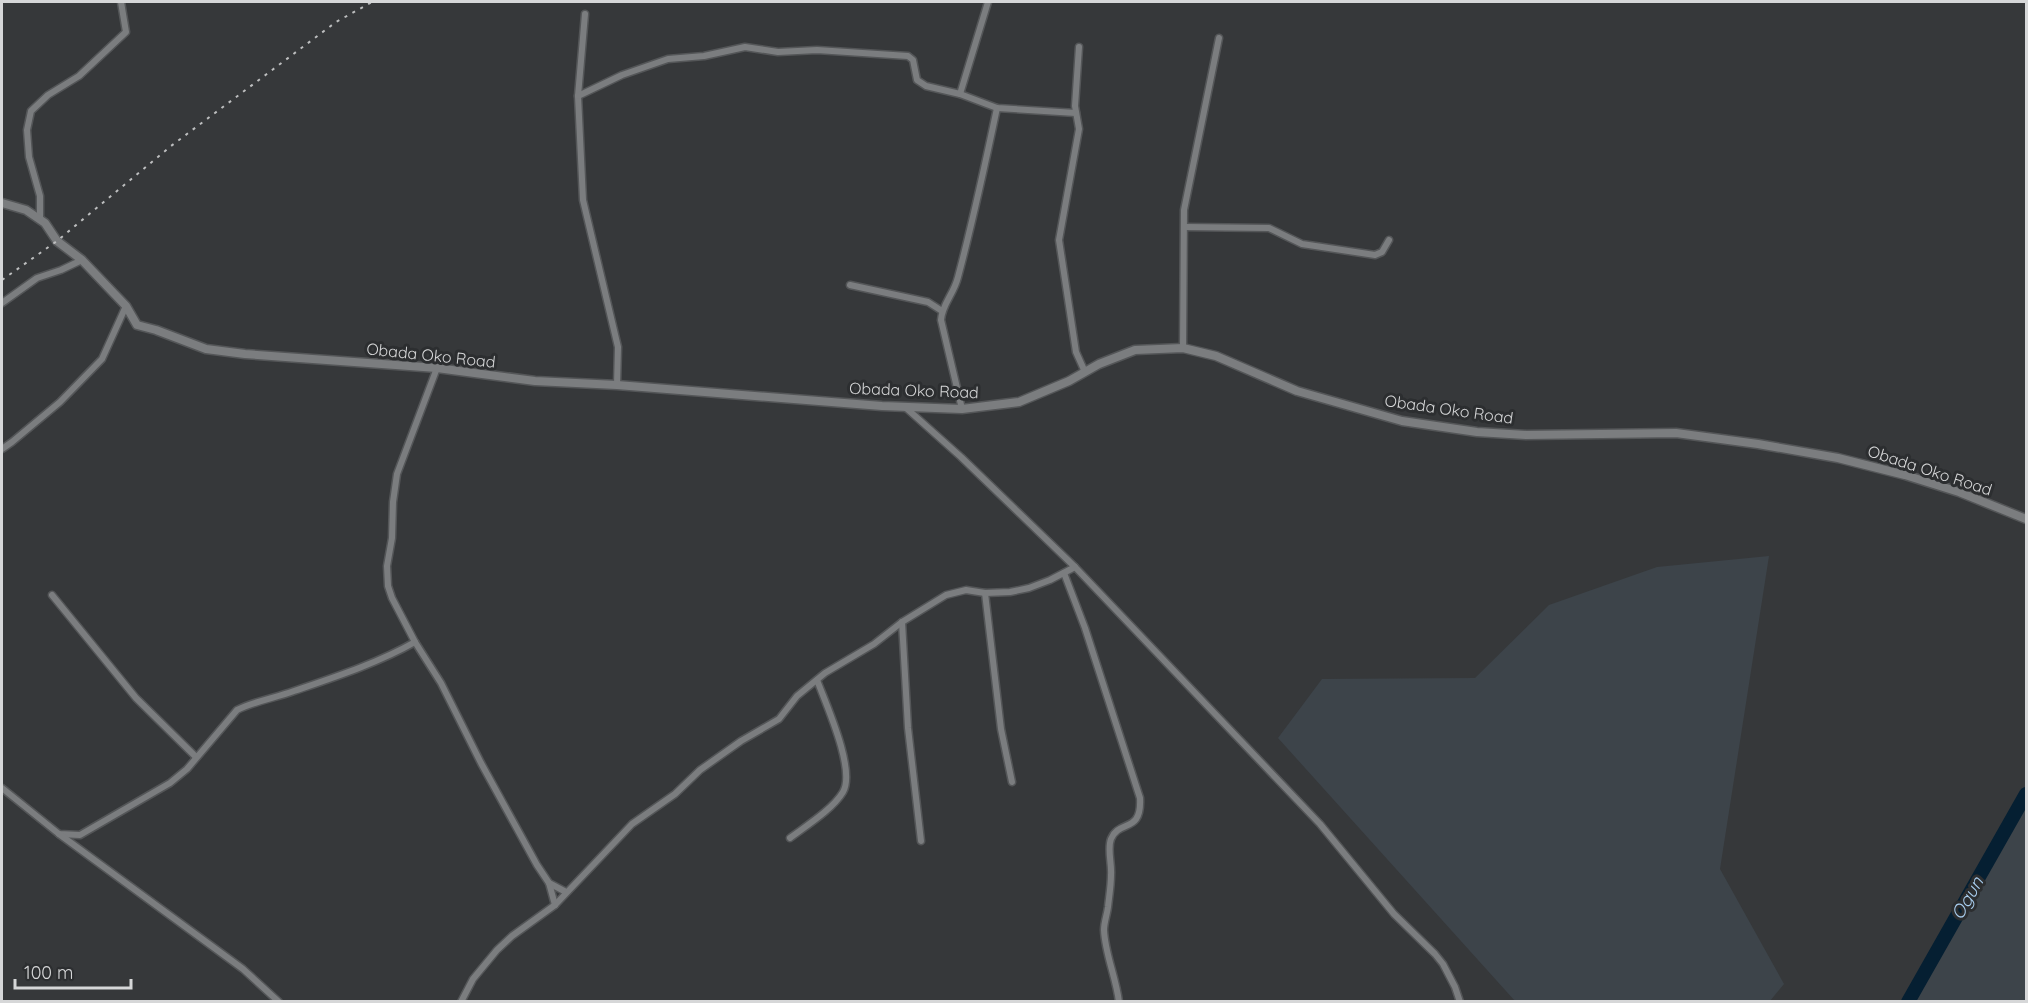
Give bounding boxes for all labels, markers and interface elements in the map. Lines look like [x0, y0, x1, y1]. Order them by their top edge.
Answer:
street label: Obada Oko Road [366, 338, 496, 372]
street label: Obada Oko Road [849, 378, 979, 402]
street label: Obada Oko Road [1383, 390, 1515, 428]
street label: Obada Oko Road [1865, 440, 1995, 500]
water label: Ogun [1946, 872, 1989, 923]
scale bar [15, 952, 130, 990]
text: 100 m [24, 961, 73, 984]

